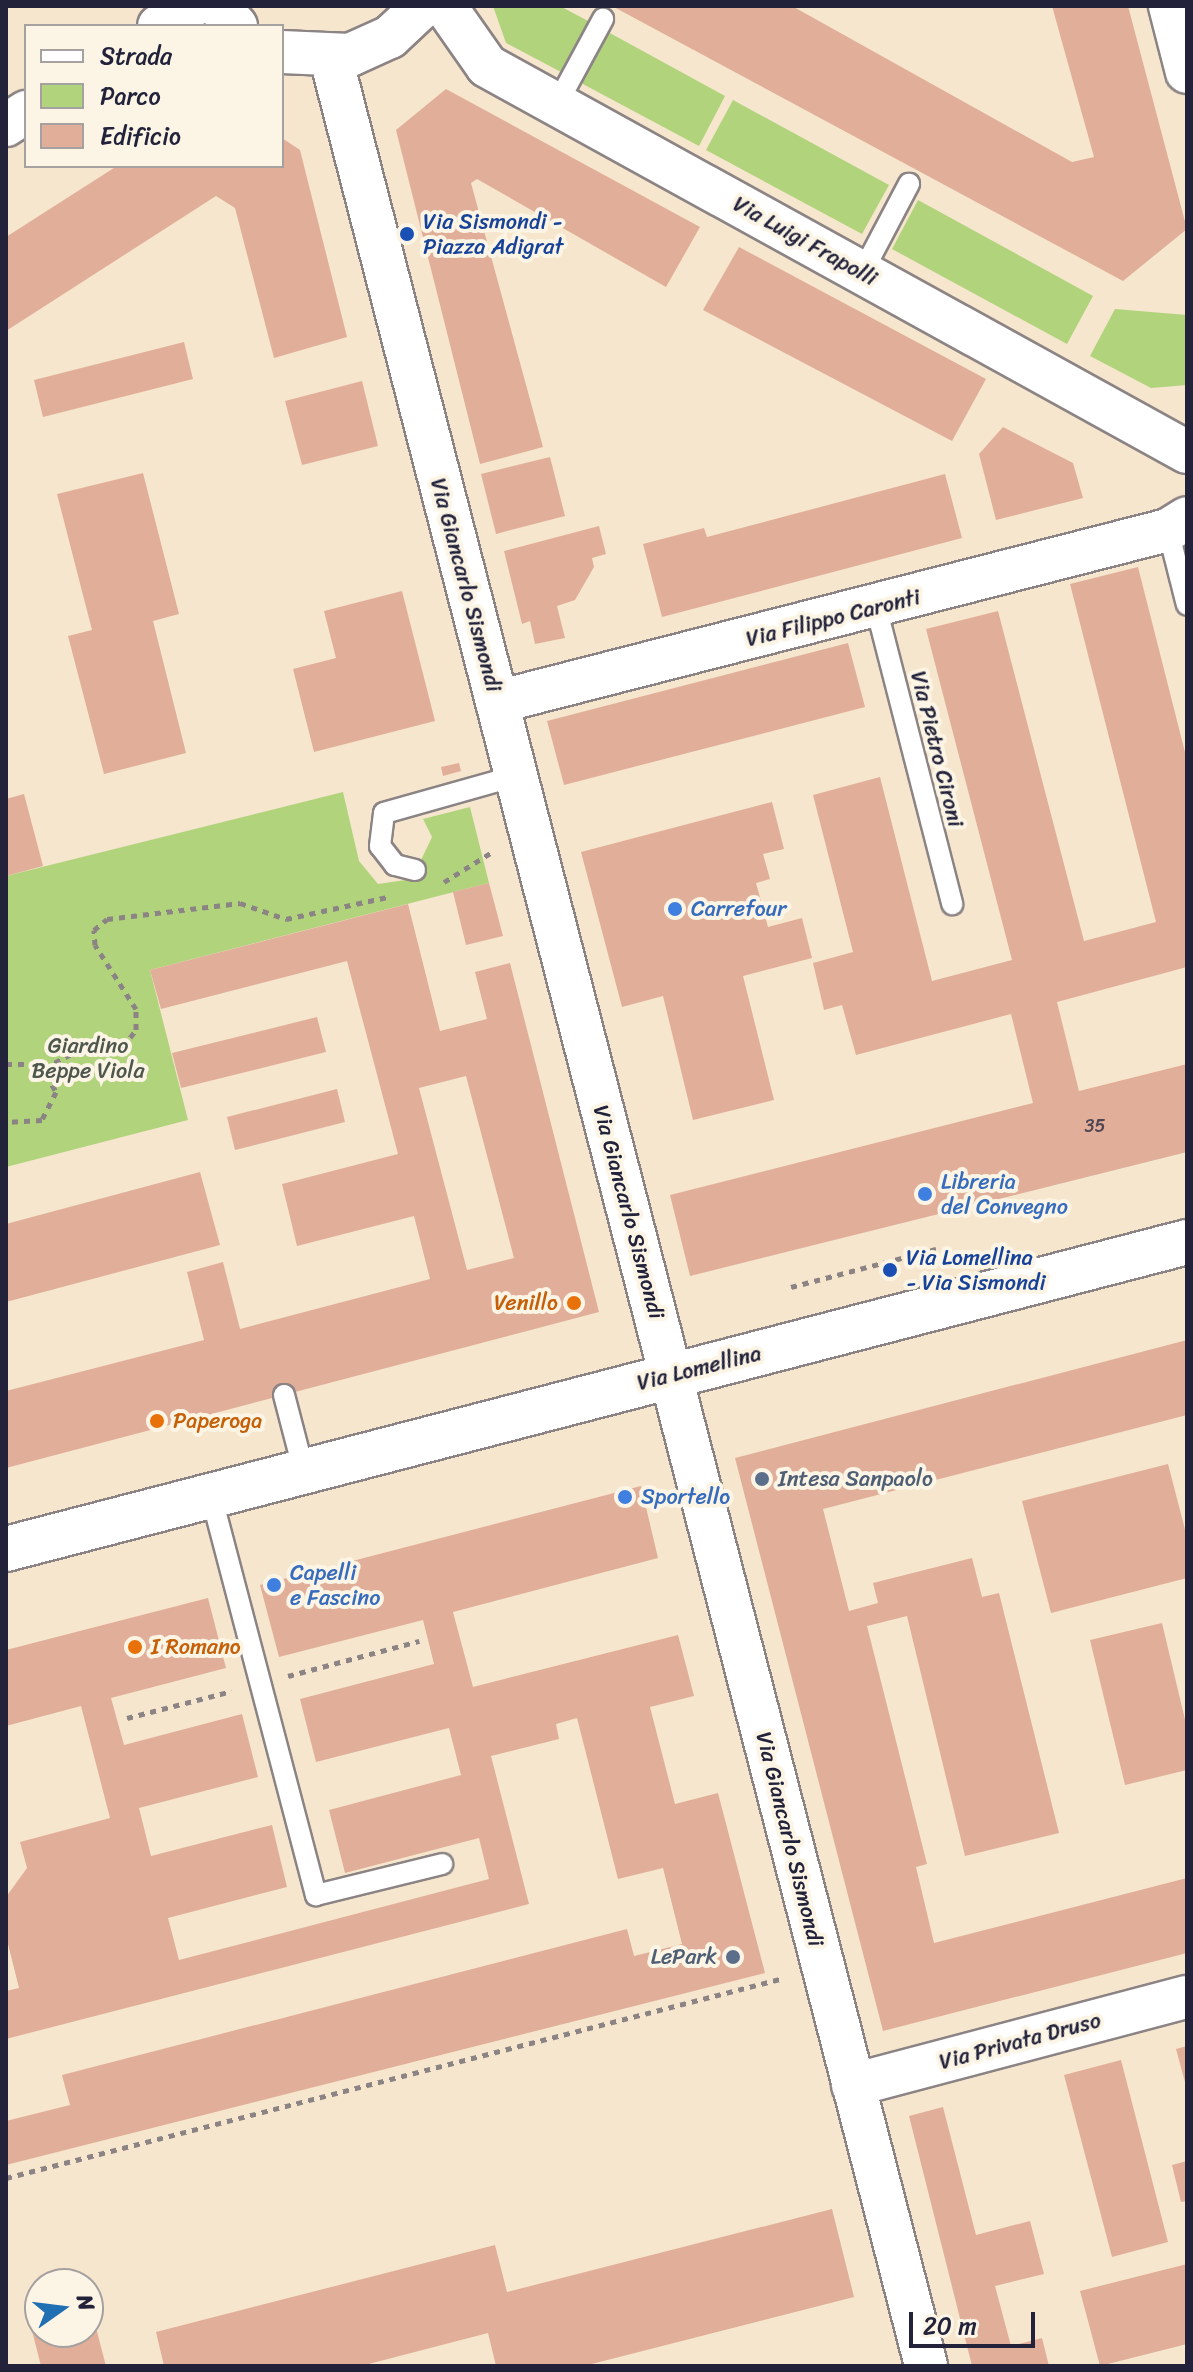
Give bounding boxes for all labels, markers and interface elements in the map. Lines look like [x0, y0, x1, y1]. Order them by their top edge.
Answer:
legend [24, 24, 284, 168]
text: Strada [100, 35, 172, 77]
text: Parco [100, 75, 161, 117]
text: Edificio [100, 115, 181, 157]
street label: Via Luigi Frapolli [729, 191, 881, 291]
place label: Via Sismondi - Piazza Adigrat [423, 208, 564, 260]
marker: Via Sismondi - Piazza Adigrat [398, 225, 416, 243]
street label: Via Giancarlo Sismondi [425, 475, 507, 695]
street label: Via Filippo Caronti [743, 584, 923, 652]
street label: Via Pietro Cironi [905, 668, 969, 830]
place label: Carrefour [691, 896, 786, 922]
marker: Carrefour [666, 900, 684, 918]
park label: Giardino Beppe Viola [31, 1032, 145, 1084]
street label: Via Giancarlo Sismondi [588, 1102, 670, 1322]
house number: 35 [1085, 1115, 1105, 1137]
place label: Libreria del Convegno [941, 1168, 1068, 1220]
marker: Libreria del Convegno [916, 1185, 934, 1203]
place label: Via Lomellina - Via Sismondi [906, 1244, 1046, 1296]
marker: Via Lomellina - Via Sismondi [881, 1261, 899, 1279]
place label: Venillo [494, 1290, 558, 1316]
marker: Venillo [565, 1294, 583, 1312]
street label: Via Lomellina [634, 1340, 764, 1396]
place label: Paperoga [173, 1408, 262, 1434]
marker: Paperoga [148, 1412, 166, 1430]
place label: Intesa Sanpaolo [778, 1466, 933, 1492]
marker: Intesa Sanpaolo [753, 1470, 771, 1488]
place label: Sportello [641, 1484, 730, 1510]
marker: Sportello [616, 1488, 634, 1506]
place label: Capelli e Fascino [290, 1559, 380, 1610]
marker: Capelli e Fascino [265, 1576, 283, 1594]
place label: I Romano [151, 1634, 241, 1660]
marker: I Romano [126, 1638, 144, 1656]
street label: Via Giancarlo Sismondi [751, 1729, 829, 1949]
place label: LePark [651, 1944, 717, 1970]
marker: LePark [724, 1948, 742, 1966]
street label: Via Privata Druso [936, 2007, 1104, 2075]
north arrow [24, 2268, 104, 2348]
text: N [65, 2290, 107, 2315]
scale bar [913, 2296, 1039, 2346]
text: 20 m [923, 2305, 977, 2347]

